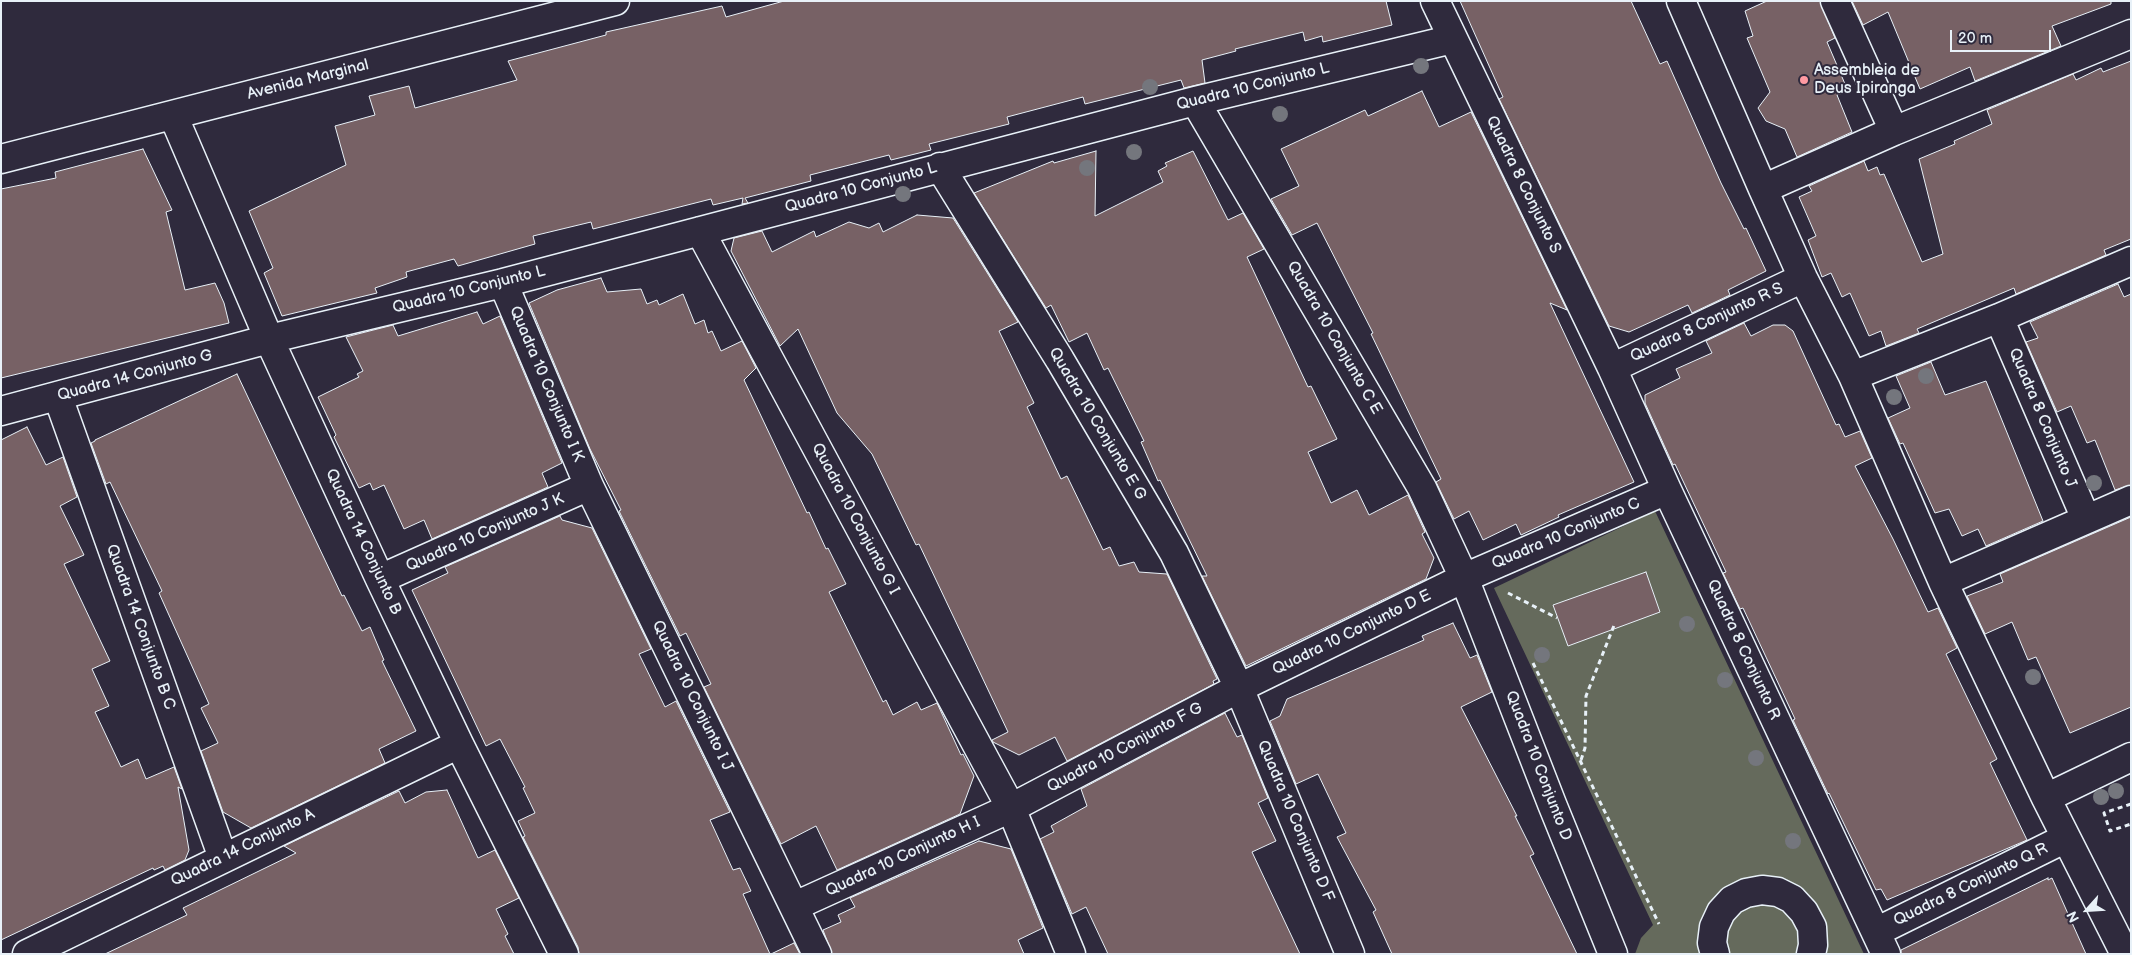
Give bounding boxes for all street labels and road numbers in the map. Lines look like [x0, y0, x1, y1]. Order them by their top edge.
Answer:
street label: Avenida Marginal [245, 56, 371, 104]
street label: Quadra 10 Conjunto L [1175, 59, 1331, 115]
street label: Quadra 8 Conjunto S [1481, 113, 1565, 257]
street label: Quadra 10 Conjunto L [783, 158, 939, 218]
street label: Quadra 10 Conjunto C E [1282, 258, 1386, 418]
street label: Quadra 10 Conjunto L [391, 262, 547, 318]
street label: Quadra 8 Conjunto R S [1627, 279, 1787, 367]
street label: Quadra 10 Conjunto I K [505, 303, 587, 465]
street label: Quadra 10 Conjunto E G [1044, 344, 1150, 504]
street label: Quadra 8 Conjunto J [2004, 345, 2080, 491]
street label: Quadra 14 Conjunto G [55, 346, 215, 406]
street label: Quadra 10 Conjunto G I [807, 440, 903, 598]
street label: Quadra 14 Conjunto B [321, 466, 405, 618]
street label: Quadra 10 Conjunto J K [403, 490, 567, 576]
street label: Quadra 10 Conjunto C [1489, 494, 1643, 574]
street label: Quadra 14 Conjunto B C [101, 542, 179, 712]
street label: Quadra 8 Conjunto R [1702, 577, 1784, 723]
street label: Quadra 10 Conjunto D E [1270, 586, 1434, 680]
street label: Quadra 10 Conjunto I J [647, 617, 737, 775]
street label: Quadra 10 Conjunto D [1501, 688, 1575, 844]
street label: Quadra 10 Conjunto F G [1044, 699, 1206, 797]
street label: Quadra 10 Conjunto D F [1252, 738, 1338, 904]
street label: Quadra 14 Conjunto A [168, 805, 318, 891]
street label: Quadra 10 Conjunto H I [823, 813, 983, 901]
street label: Quadra 8 Conjunto Q R [1891, 839, 2051, 931]

